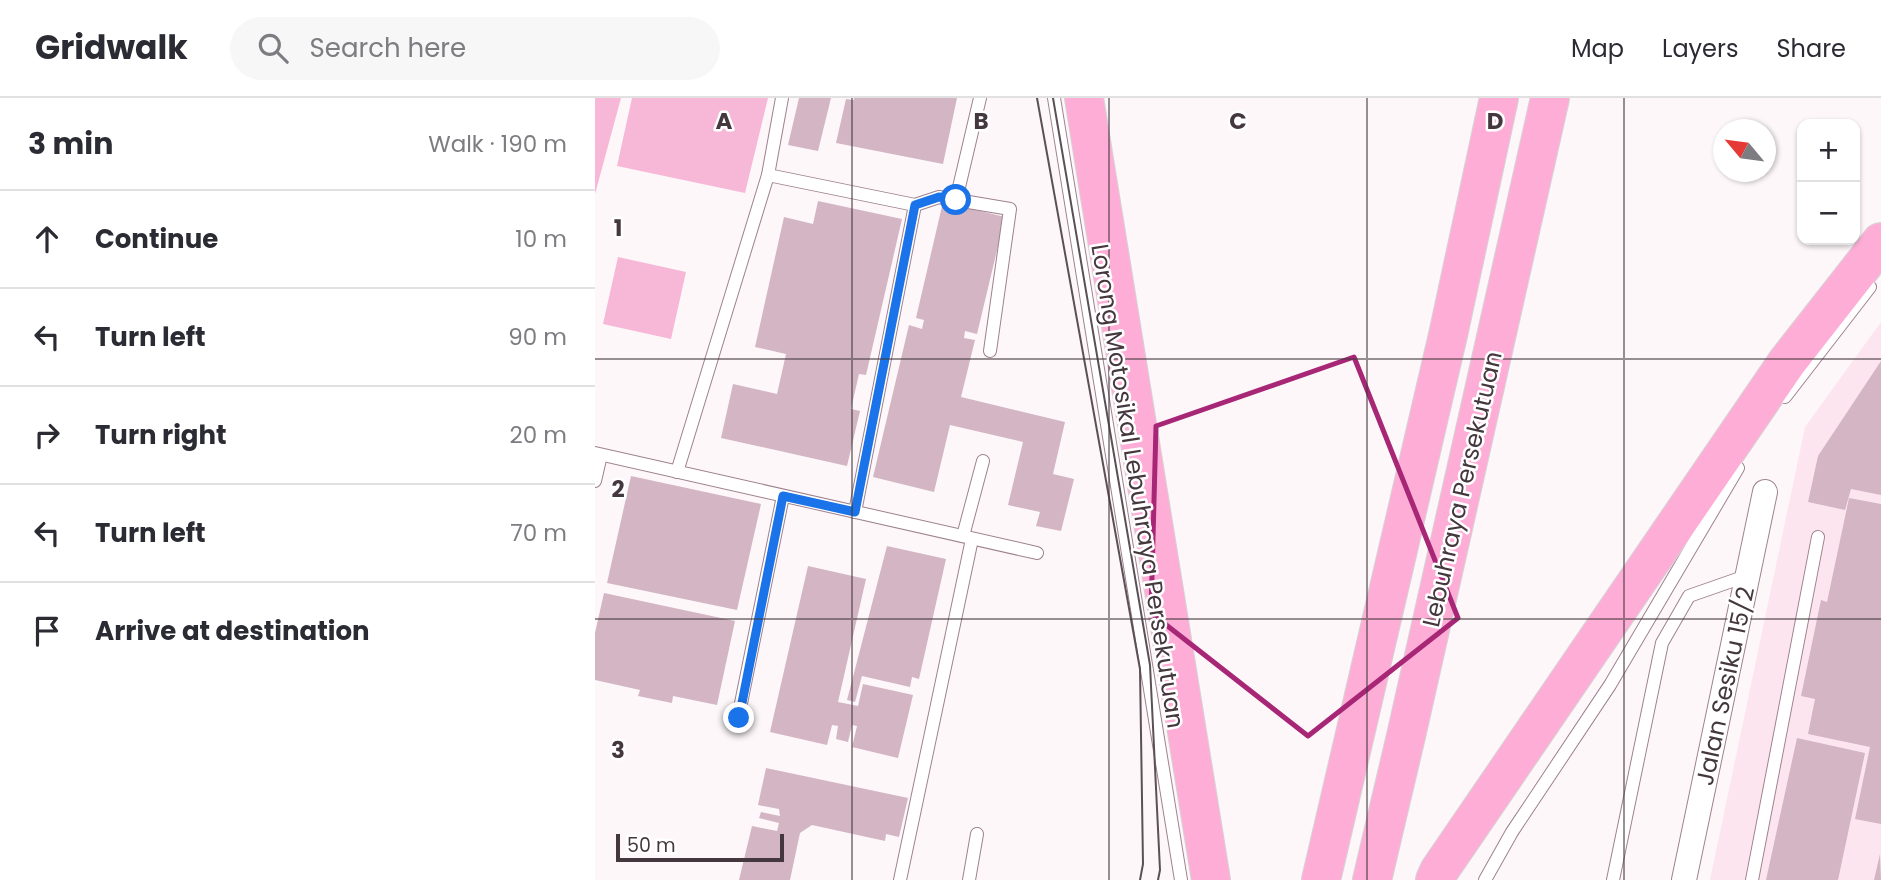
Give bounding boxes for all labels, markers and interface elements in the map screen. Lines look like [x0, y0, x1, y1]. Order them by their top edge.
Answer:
search box [230, 17, 720, 80]
text: Gridwalk [35, 24, 188, 71]
icon: search [254, 29, 292, 67]
text: Search here [310, 30, 466, 66]
text: Map [1571, 32, 1624, 65]
text: Layers [1662, 32, 1738, 65]
text: Share [1776, 32, 1846, 65]
text: A [716, 105, 733, 137]
text: B [973, 105, 989, 137]
text: C [1229, 105, 1247, 137]
text: D [1487, 105, 1503, 137]
north arrow [1713, 119, 1776, 182]
map controls [1797, 119, 1860, 245]
button: + [1797, 119, 1860, 182]
text: 3 min [28, 122, 113, 165]
text: Walk · 190 m [428, 128, 567, 160]
button: − [1797, 182, 1860, 245]
route start [940, 184, 971, 215]
text: 1 [614, 212, 622, 244]
icon: ahead [28, 220, 66, 258]
text: Continue [95, 221, 218, 257]
text: 10 m [515, 223, 567, 255]
street label: Lorong Motosikal Lebuhraya Persekutuan [1083, 242, 1193, 730]
icon: left [28, 318, 66, 356]
text: Turn left [95, 319, 206, 355]
text: 90 m [508, 321, 567, 353]
street label: Lebuhraya Persekutuan [1414, 348, 1510, 630]
icon: right [28, 416, 66, 454]
text: Turn right [95, 417, 227, 453]
text: 20 m [509, 419, 567, 451]
text: 2 [611, 473, 625, 505]
icon: left [28, 514, 66, 552]
text: Turn left [95, 515, 206, 551]
text: 70 m [510, 517, 567, 549]
street label: Jalan Sesiku 15/2 [1688, 584, 1762, 788]
icon: arrive [28, 612, 66, 650]
text: Arrive at destination [95, 613, 370, 649]
route end [723, 702, 754, 733]
text: 3 [611, 734, 625, 766]
scale bar [616, 831, 784, 863]
text: 50 m [627, 832, 676, 859]

